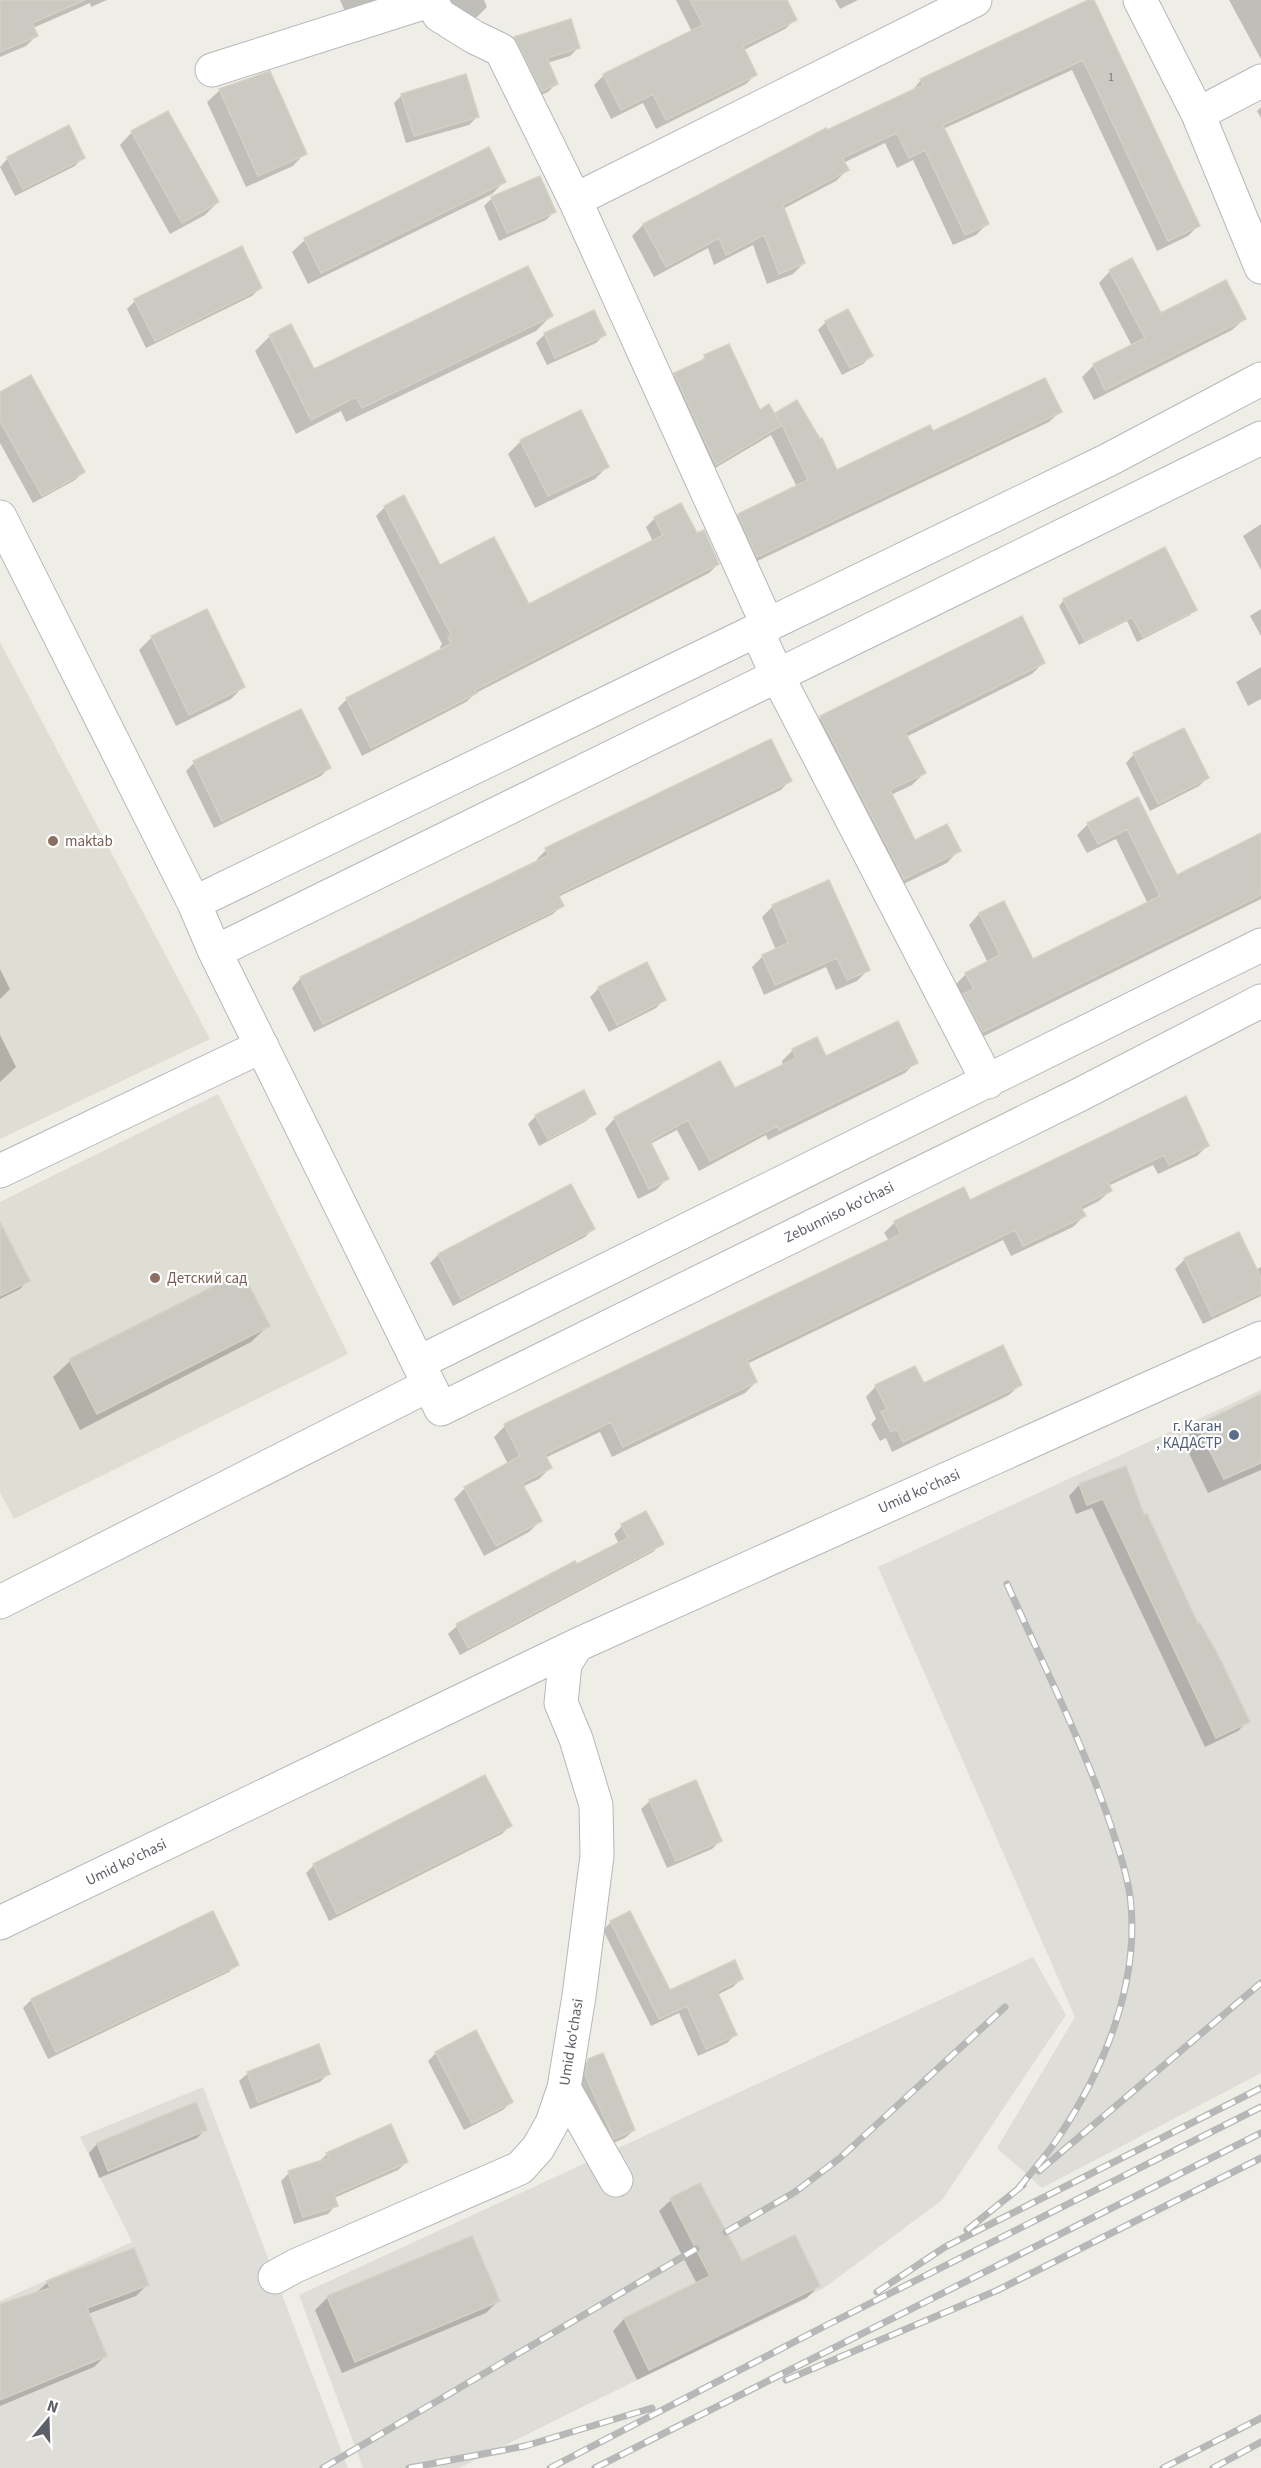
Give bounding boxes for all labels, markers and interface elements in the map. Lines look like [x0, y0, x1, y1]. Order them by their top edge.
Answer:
house number: 1 [1108, 69, 1114, 86]
place label: maktab [65, 831, 113, 852]
marker: maktab [46, 834, 60, 848]
street label: Zebunniso ko'chasi [781, 1177, 898, 1248]
place label: Детский сад [167, 1268, 247, 1289]
marker: Детский сад [148, 1271, 162, 1285]
place label: г. Каган , КАДАСТР [1156, 1416, 1222, 1454]
marker: г. Каган , КАДАСТР [1227, 1428, 1241, 1442]
street label: Umid ko'chasi [875, 1464, 964, 1519]
street label: Umid ko'chasi [82, 1834, 170, 1891]
street label: Umid ko'chasi [554, 1997, 589, 2087]
north arrow [18, 2390, 78, 2450]
text: N [44, 2395, 61, 2419]

